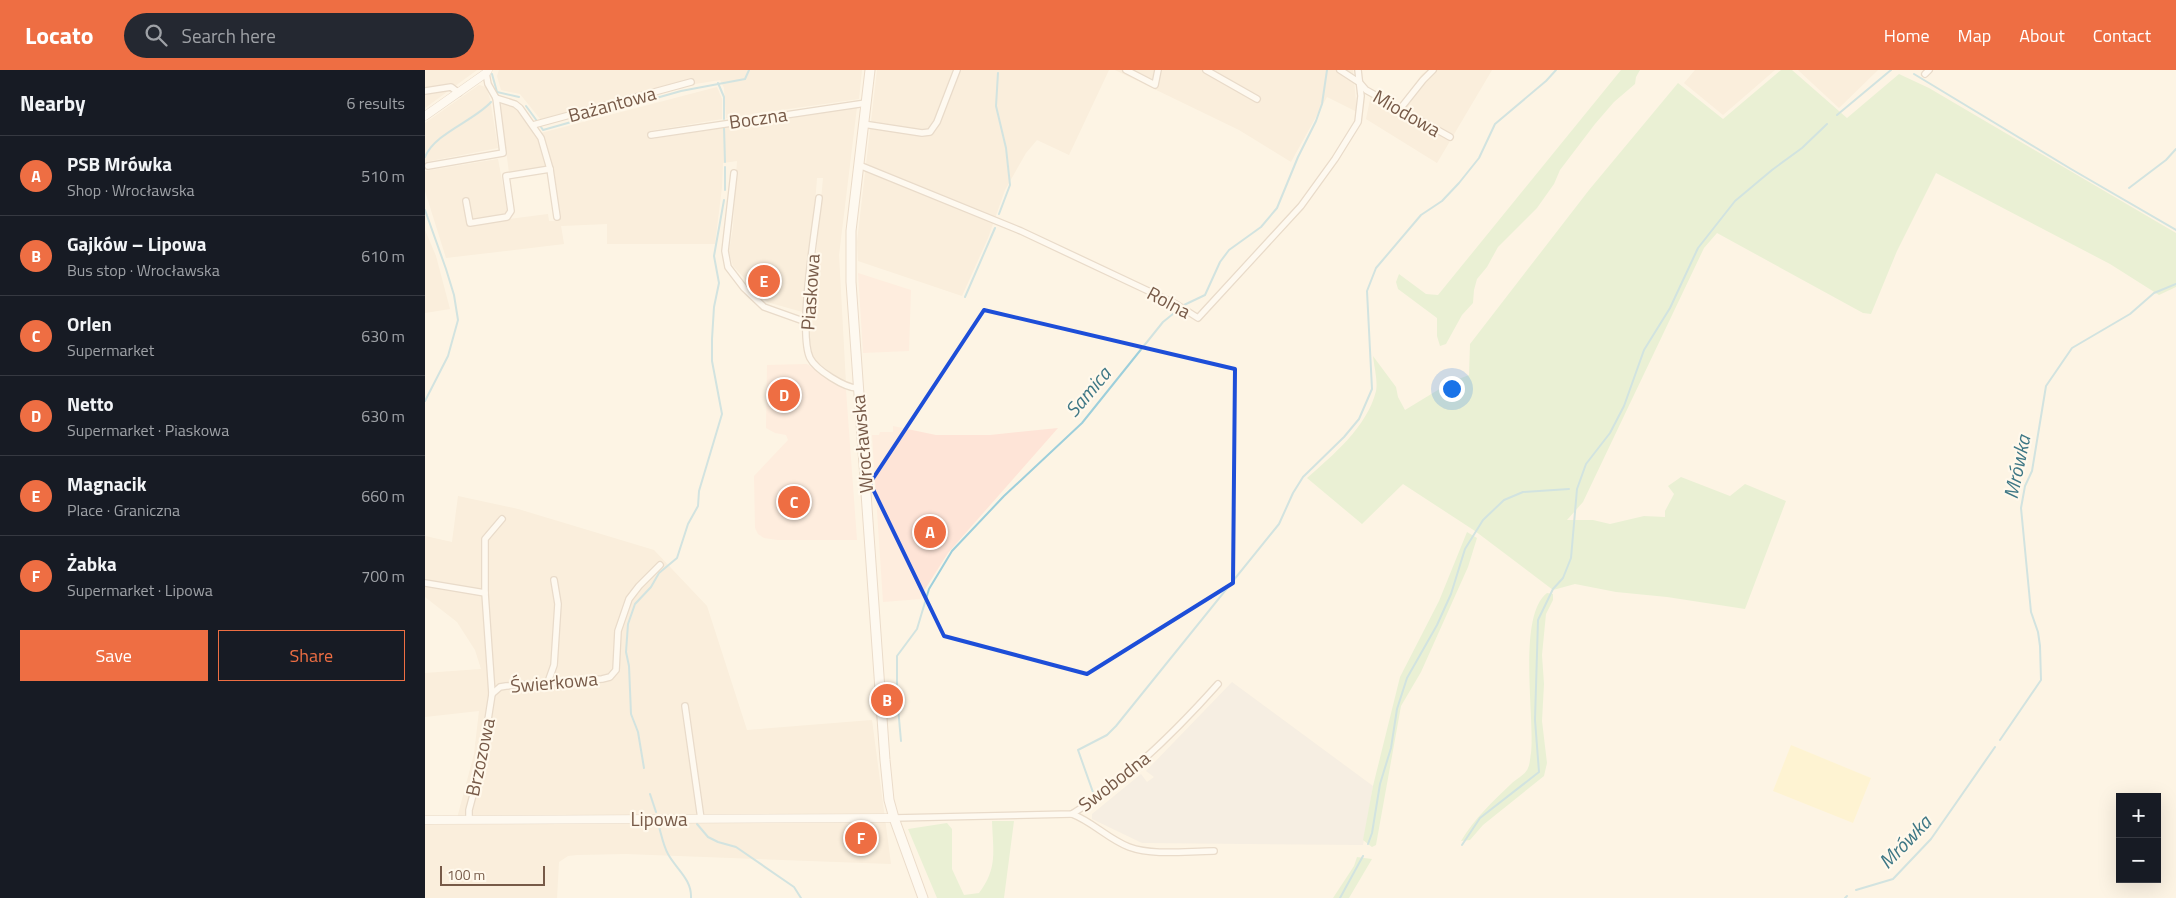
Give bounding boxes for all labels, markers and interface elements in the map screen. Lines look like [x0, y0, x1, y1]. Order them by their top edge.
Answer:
search box [124, 13, 474, 58]
text: Locato [25, 17, 94, 53]
icon: search [142, 21, 170, 49]
text: Search here [182, 21, 276, 50]
text: Home [1884, 22, 1930, 49]
text: Map [1958, 22, 1991, 49]
text: About [2019, 22, 2065, 49]
text: Contact [2093, 22, 2151, 49]
street label: Bażantowa [565, 78, 660, 129]
street label: Miodowa [1368, 81, 1447, 144]
text: Nearby [20, 87, 85, 119]
text: 6 results [346, 91, 405, 115]
street label: Boczna [727, 99, 789, 136]
text: PSB Mrówka [67, 149, 172, 178]
text: A [31, 164, 41, 188]
text: 510 m [361, 164, 405, 188]
text: Shop · Wrocławska [67, 178, 195, 202]
text: Gajków – Lipowa [67, 229, 206, 258]
text: B [31, 244, 41, 268]
text: 610 m [361, 244, 405, 268]
street label: Piaskowa [792, 252, 827, 331]
text: Bus stop · Wrocławska [67, 258, 220, 282]
pin: E [748, 262, 780, 300]
street label: Rolna [1142, 278, 1197, 325]
text: Orlen [67, 309, 112, 338]
text: C [32, 324, 40, 348]
text: 630 m [361, 324, 405, 348]
text: Supermarket [67, 338, 154, 362]
water label: Samica [1057, 359, 1119, 424]
pin: D [768, 376, 800, 414]
your location [1439, 376, 1465, 402]
text: Netto [67, 389, 114, 418]
street label: Wrocławska [843, 393, 880, 494]
text: D [31, 404, 41, 428]
text: 630 m [361, 404, 405, 428]
text: Supermarket · Piaskowa [67, 418, 229, 442]
water label: Mrówka [1995, 431, 2039, 502]
text: Magnacik [67, 469, 147, 498]
pin: C [778, 483, 810, 521]
text: E [32, 484, 40, 508]
text: 660 m [361, 484, 405, 508]
text: Place · Graniczna [67, 498, 180, 522]
pin: A [914, 513, 946, 551]
text: Żabka [67, 549, 117, 578]
text: F [32, 564, 40, 588]
text: 700 m [361, 564, 405, 588]
text: Supermarket · Lipowa [67, 578, 213, 602]
button: Save [20, 630, 208, 681]
button: Share [218, 630, 405, 681]
street label: Świerkowa [509, 663, 599, 700]
pin: B [871, 681, 903, 719]
street label: Brzozowa [457, 715, 502, 799]
street label: Swobodna [1072, 743, 1156, 818]
map controls [2116, 793, 2161, 883]
button: + [2116, 793, 2161, 838]
street label: Lipowa [630, 804, 688, 833]
water label: Mrówka [1871, 807, 1939, 876]
pin: F [845, 819, 877, 857]
button: − [2116, 838, 2161, 883]
scale bar [440, 863, 545, 886]
text: 100 m [447, 864, 485, 885]

